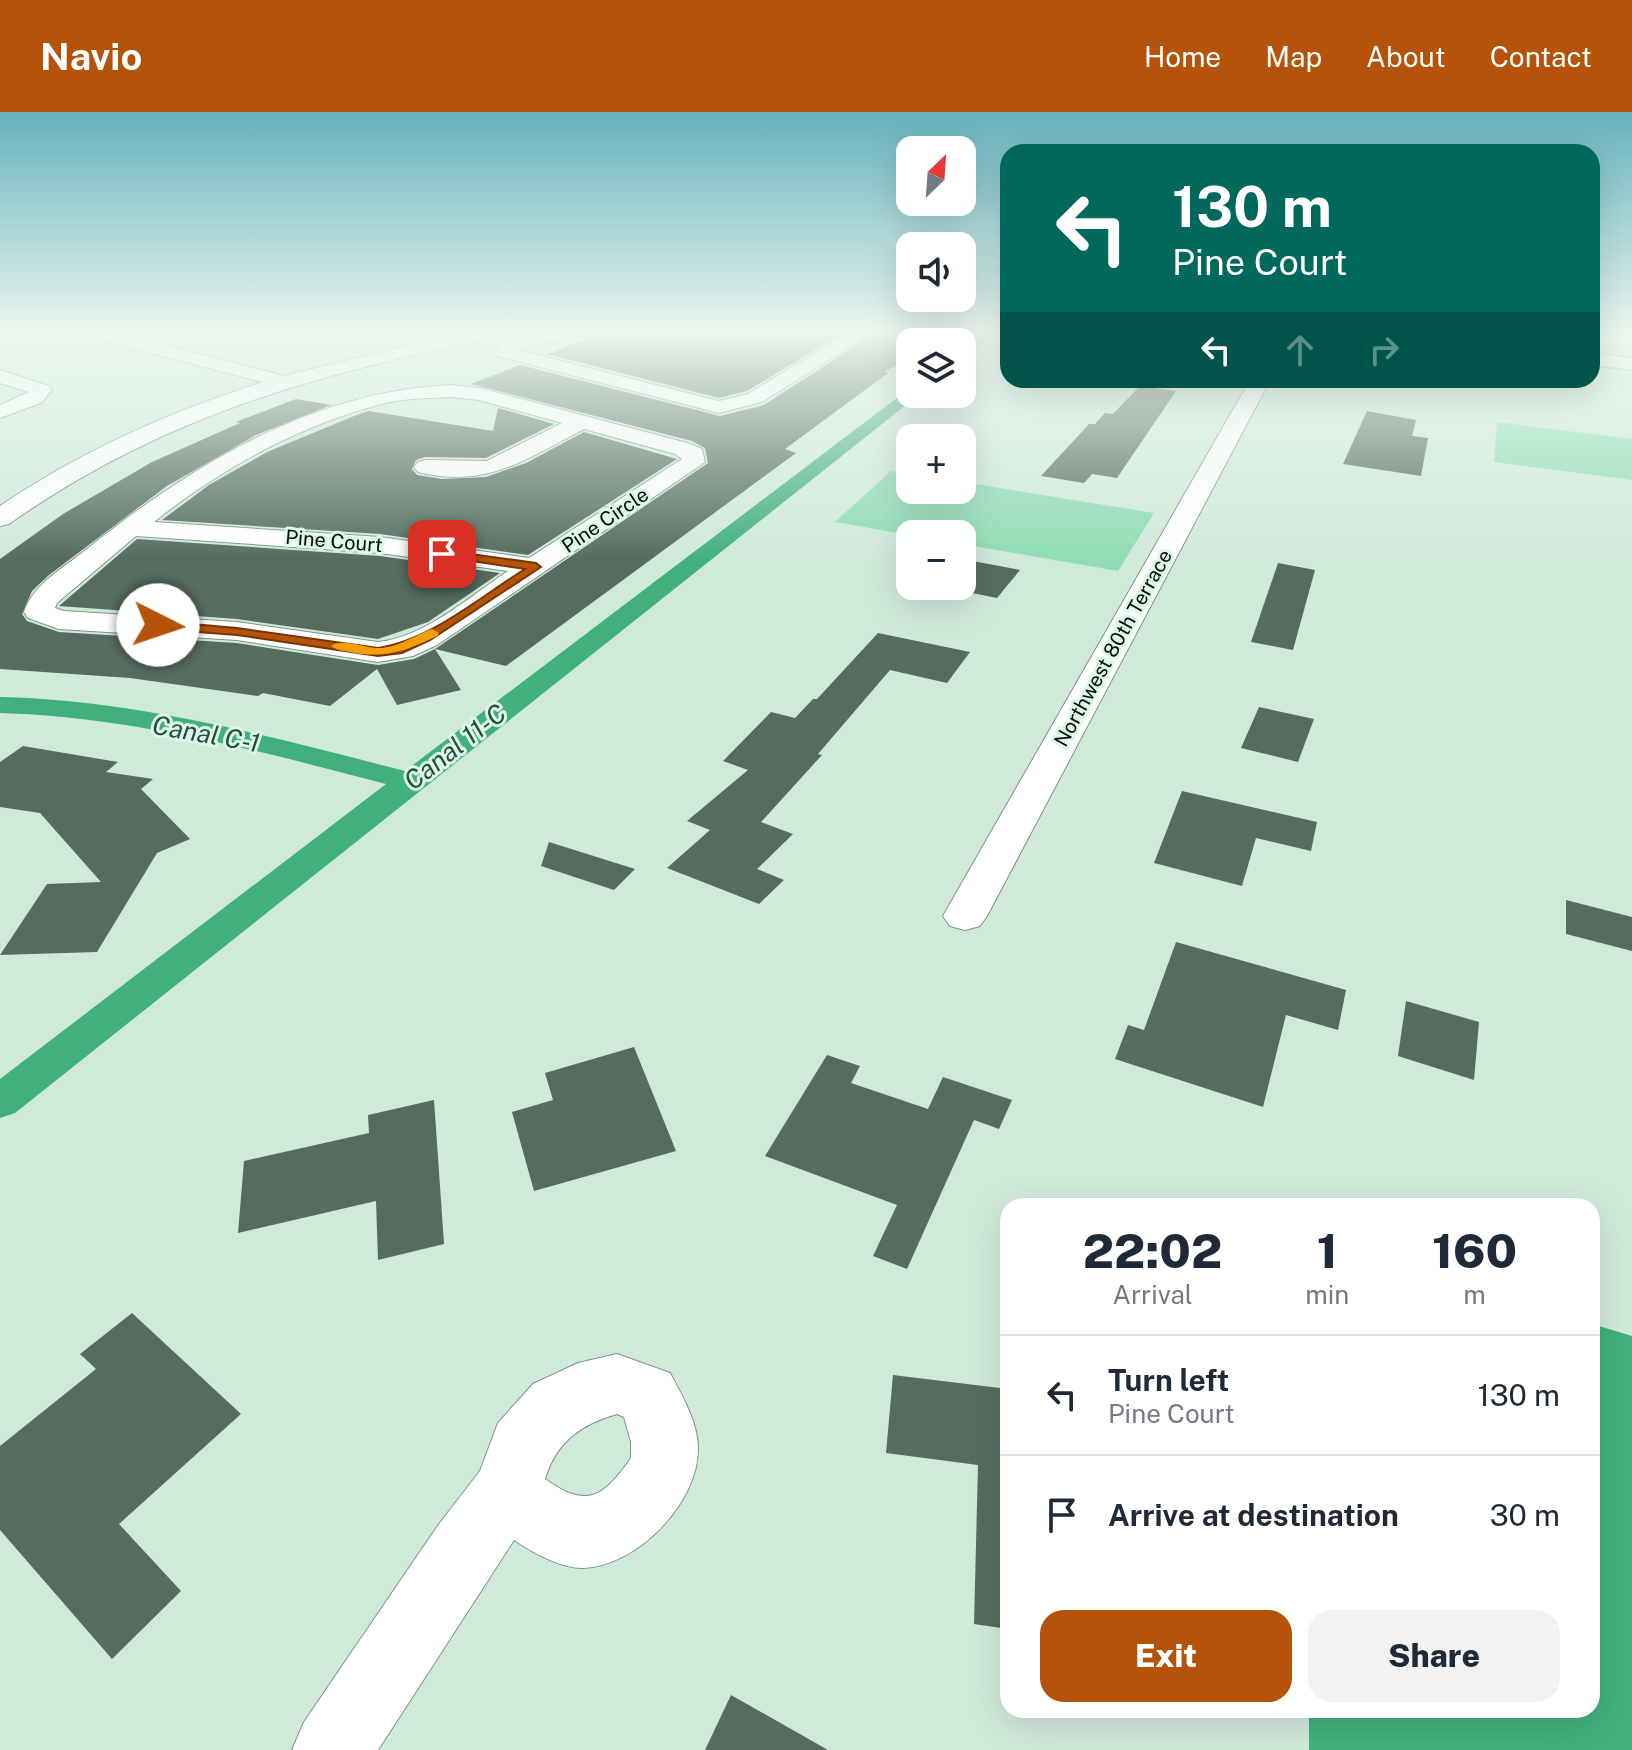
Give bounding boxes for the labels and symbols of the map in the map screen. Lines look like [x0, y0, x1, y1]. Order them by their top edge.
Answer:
north arrow [896, 136, 976, 216]
street label: Pine Circle [557, 482, 653, 558]
pin [408, 520, 476, 588]
street label: Pine Court [284, 525, 384, 557]
street label: Northwest 80th Terrace [1049, 545, 1177, 751]
position arrow [116, 583, 200, 667]
water label: Canal 11-C [398, 697, 512, 796]
water label: Canal C-1 [150, 709, 262, 758]

